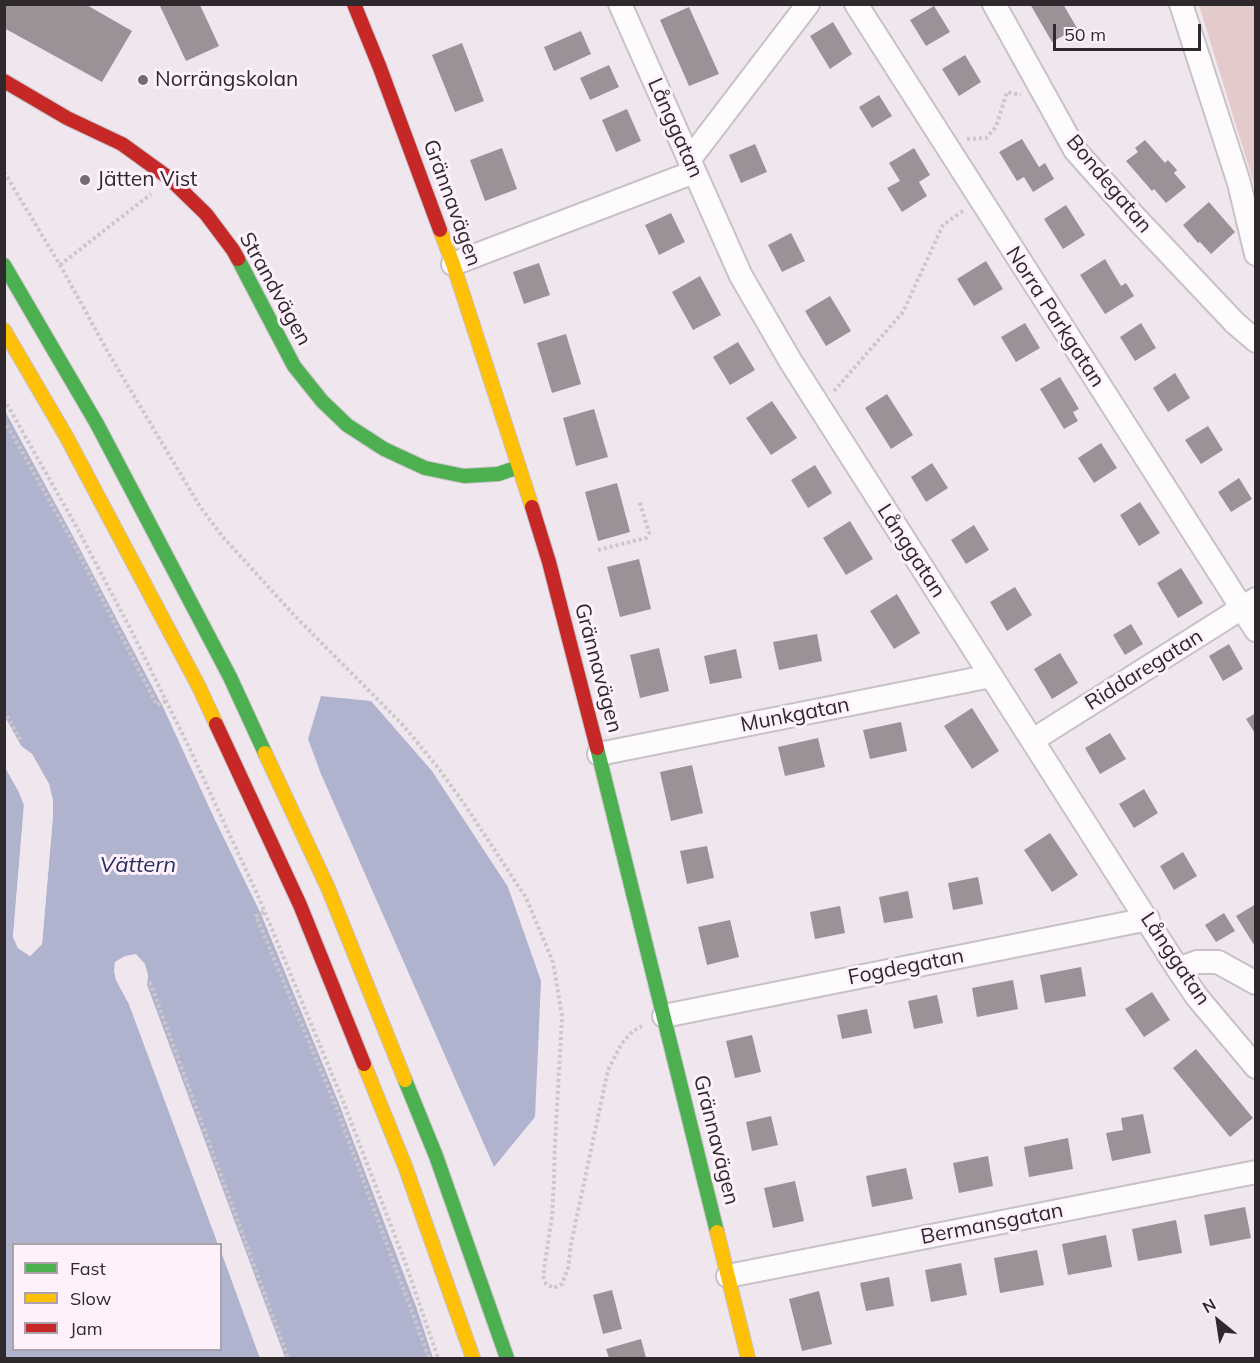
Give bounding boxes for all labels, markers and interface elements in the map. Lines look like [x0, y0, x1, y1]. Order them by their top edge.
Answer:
scale bar [1056, 12, 1204, 50]
text: 50 m [1064, 23, 1106, 46]
place label: Norrängskolan [155, 67, 298, 93]
marker: Norrängskolan [136, 73, 150, 87]
street label: Långgatan [642, 74, 708, 182]
street label: Bondegatan [1061, 130, 1157, 238]
street label: Grännavägen [417, 136, 487, 270]
place label: Jätten Vist [97, 167, 197, 193]
marker: Jätten Vist [78, 173, 92, 187]
street label: Strandvägen [234, 228, 316, 350]
street label: Norra Parkgatan [1000, 242, 1110, 392]
street label: Långgatan [871, 499, 951, 603]
street label: Grännavägen [569, 601, 627, 735]
street label: Riddaregatan [1081, 624, 1207, 716]
street label: Munkgatan [738, 692, 852, 738]
water label: Vättern [100, 852, 176, 878]
street label: Långgatan [1135, 908, 1215, 1010]
street label: Fogdegatan [846, 943, 966, 991]
street label: Grännavägen [688, 1073, 744, 1207]
street label: Bermansgatan [919, 1198, 1065, 1250]
legend [12, 1243, 222, 1351]
text: Fast [70, 1257, 106, 1280]
text: Slow [70, 1287, 111, 1310]
north arrow [1188, 1291, 1248, 1351]
text: N [1199, 1294, 1219, 1317]
text: Jam [70, 1317, 103, 1340]

